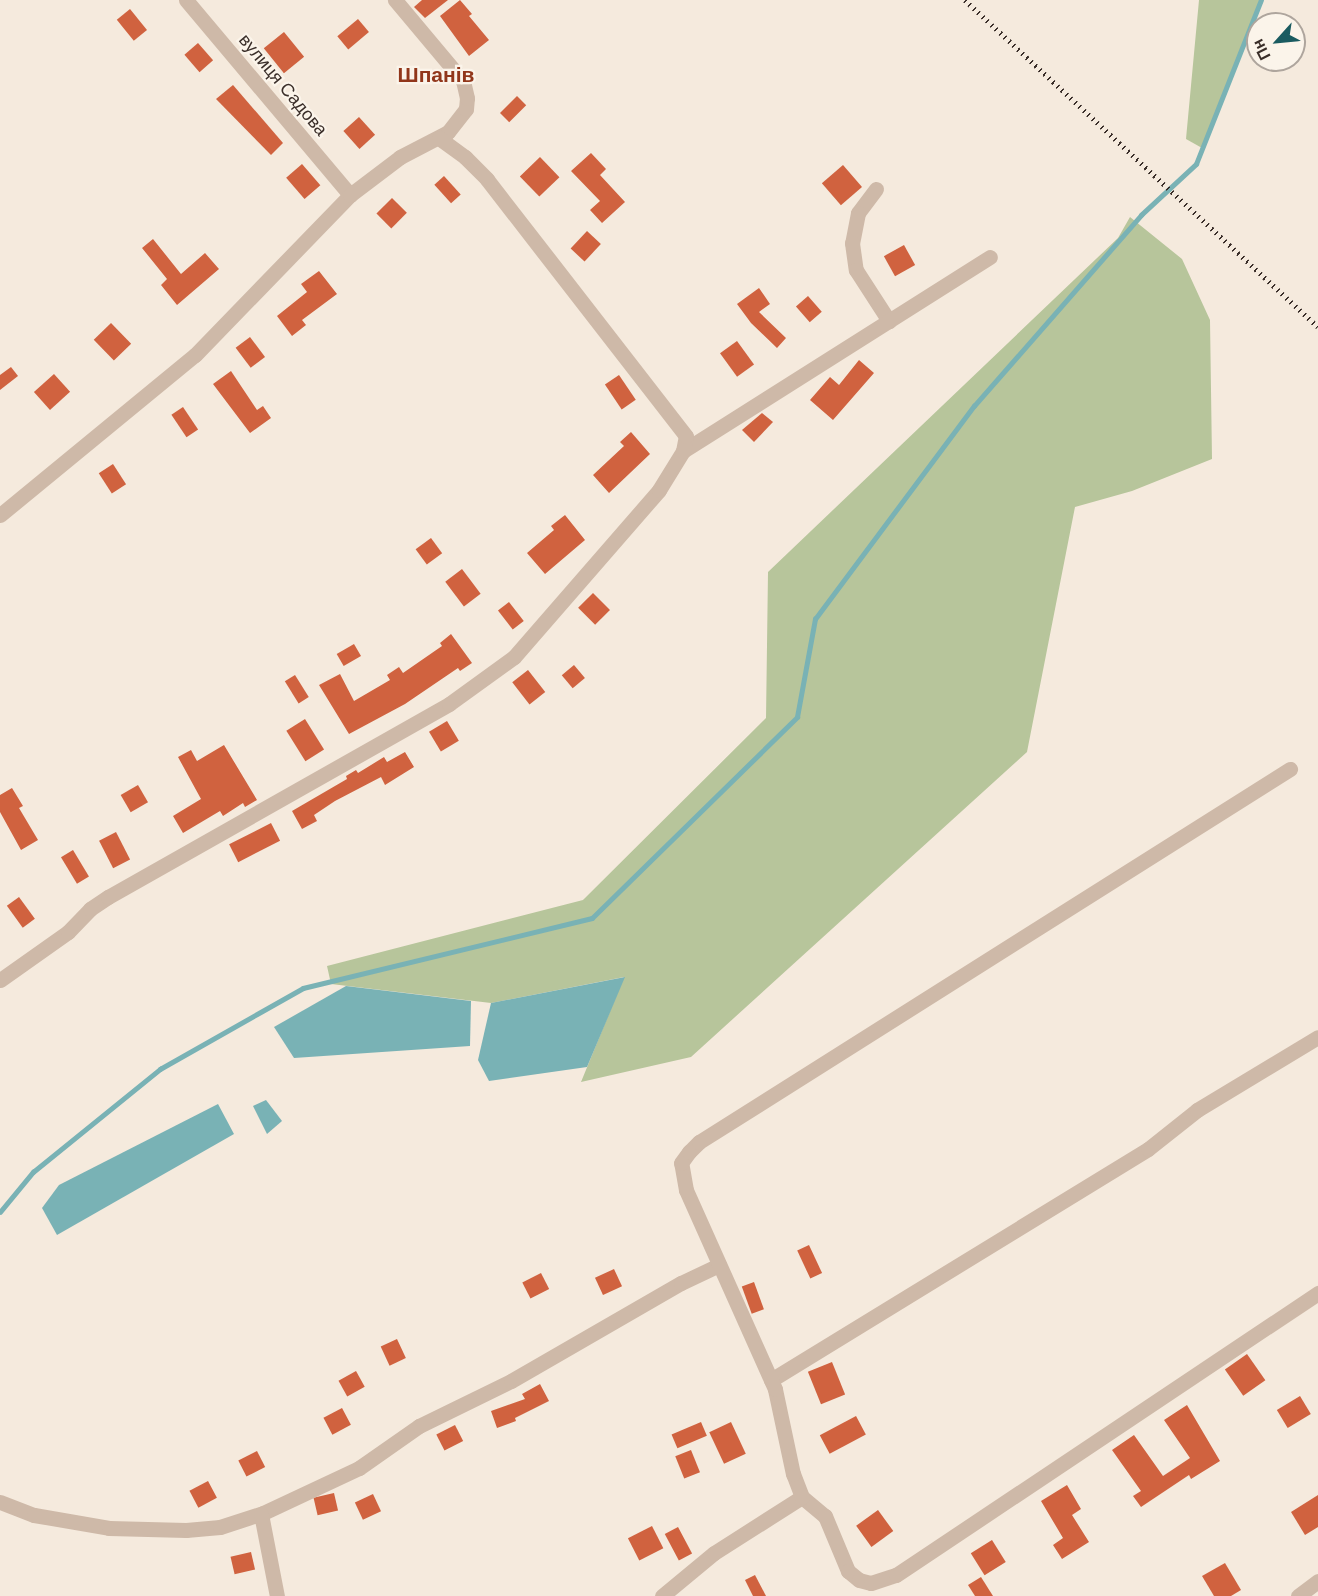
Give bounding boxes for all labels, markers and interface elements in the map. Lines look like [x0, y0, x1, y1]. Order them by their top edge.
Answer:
north arrow [1246, 12, 1306, 72]
street label: вулиця Садова [234, 30, 332, 140]
text: Пн [1247, 35, 1275, 64]
district label: Шпанів [398, 62, 474, 88]

